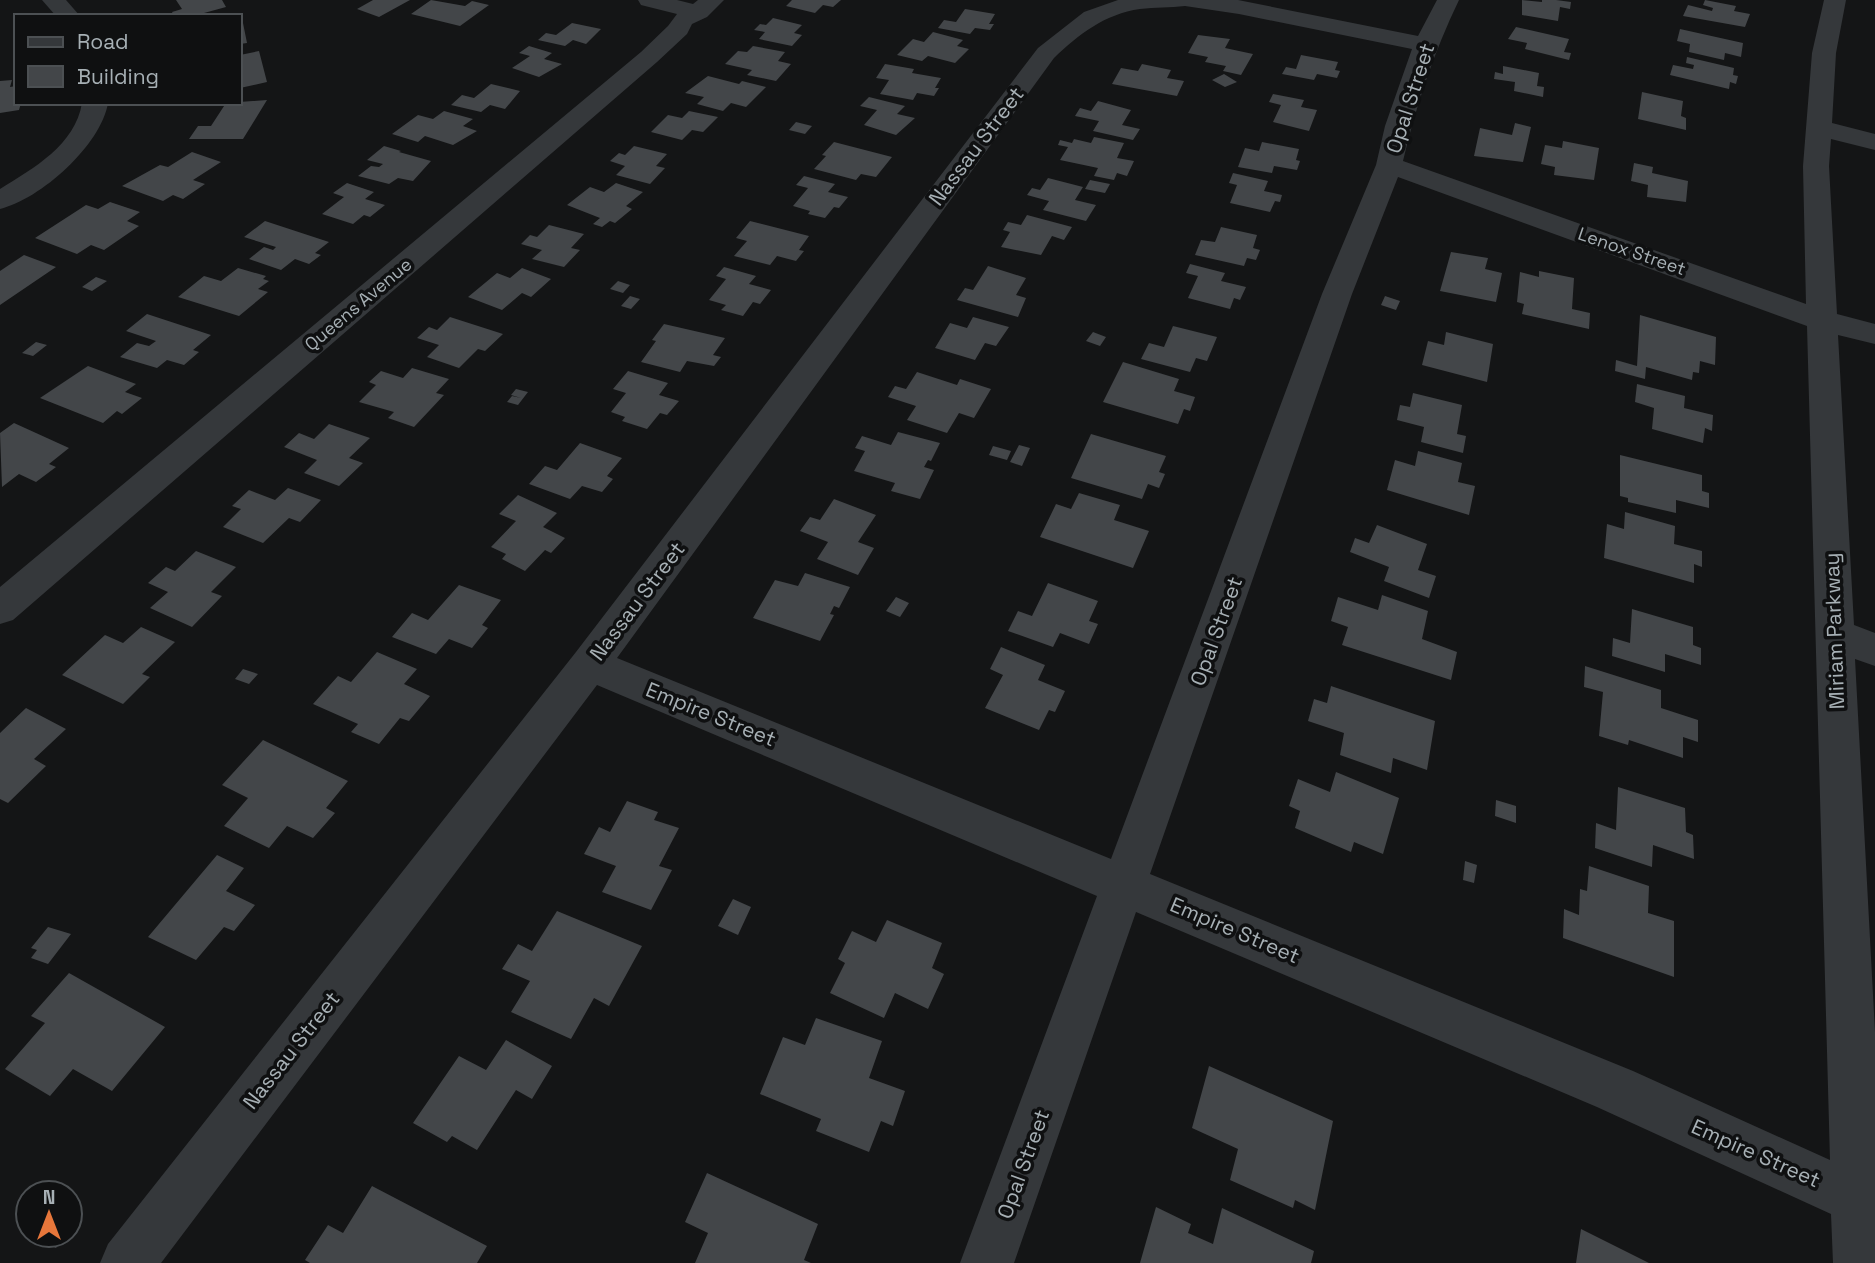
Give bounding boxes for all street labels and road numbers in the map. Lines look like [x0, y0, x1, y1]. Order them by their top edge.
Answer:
street label: Opal Street [1379, 39, 1441, 157]
street label: Nassau Street [922, 81, 1030, 211]
street label: Lenox Street [1575, 222, 1689, 280]
street label: Queens Avenue [300, 252, 416, 356]
street label: Nassau Street [583, 536, 691, 666]
street label: Miriam Parkway [1818, 552, 1850, 710]
street label: Opal Street [1184, 573, 1248, 689]
street label: Empire Street [642, 676, 780, 752]
street label: Empire Street [1166, 891, 1304, 969]
street label: Nassau Street [237, 986, 345, 1114]
street label: Opal Street [991, 1106, 1055, 1222]
street label: Empire Street [1687, 1113, 1825, 1193]

